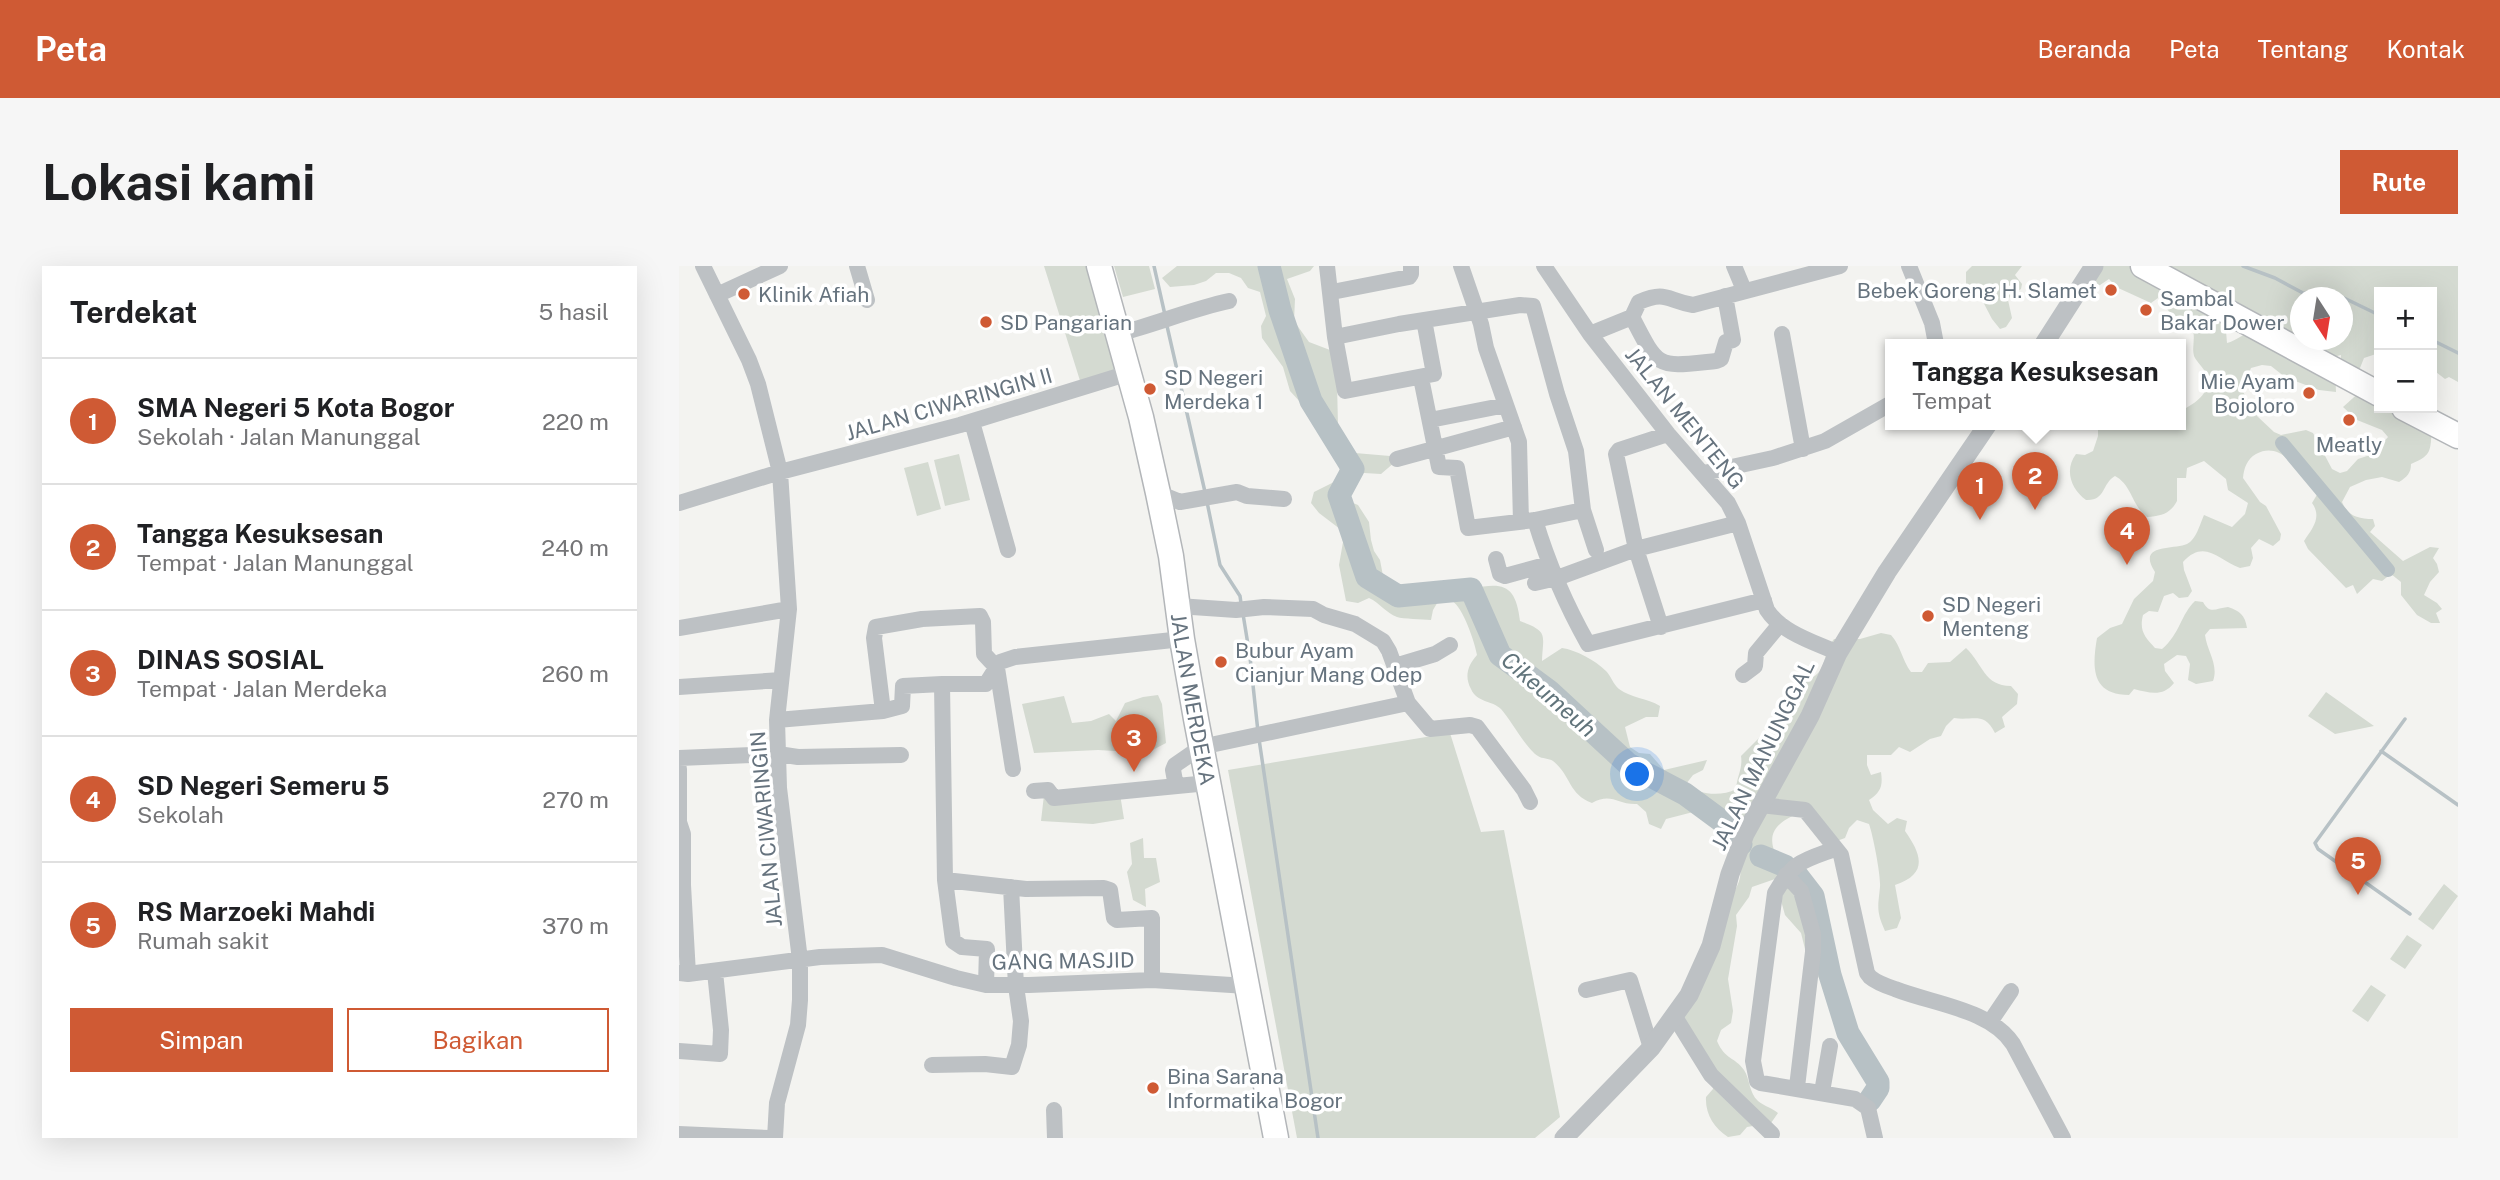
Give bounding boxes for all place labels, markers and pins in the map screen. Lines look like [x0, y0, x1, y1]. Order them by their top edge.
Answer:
place label: Bebek Goreng H. Slamet [1857, 278, 2097, 303]
place label: Klinik Afiah [758, 282, 869, 307]
marker: Bebek Goreng H. Slamet [2103, 282, 2119, 298]
marker: Klinik Afiah [736, 286, 752, 302]
place label: Sambal Bakar Dower [2160, 286, 2285, 335]
marker: Sambal Bakar Dower [2138, 302, 2154, 318]
place label: SD Pangarian [1000, 310, 1132, 335]
marker: SD Pangarian [978, 314, 994, 330]
place label: SD Negeri Merdeka 1 [1164, 365, 1264, 414]
place label: Mie Ayam Bojoloro [2200, 369, 2295, 418]
marker: SD Negeri Merdeka 1 [1142, 381, 1158, 397]
marker: Mie Ayam Bojoloro [2301, 385, 2317, 401]
marker: Meatly [2341, 412, 2357, 428]
place label: Meatly [2316, 432, 2382, 457]
pin: 2 [2012, 452, 2058, 510]
pin: 1 [1957, 462, 2003, 520]
pin: 4 [2104, 507, 2150, 565]
place label: SD Negeri Menteng [1942, 592, 2041, 641]
marker: SD Negeri Menteng [1920, 608, 1936, 624]
place label: Bubur Ayam Cianjur Mang Odep [1235, 638, 1422, 687]
marker: Bubur Ayam Cianjur Mang Odep [1213, 654, 1229, 670]
pin: 3 [1111, 714, 1157, 772]
pin: 5 [2335, 837, 2381, 895]
place label: Bina Sarana Informatika Bogor [1167, 1064, 1343, 1113]
marker: Bina Sarana Informatika Bogor [1145, 1080, 1161, 1096]

